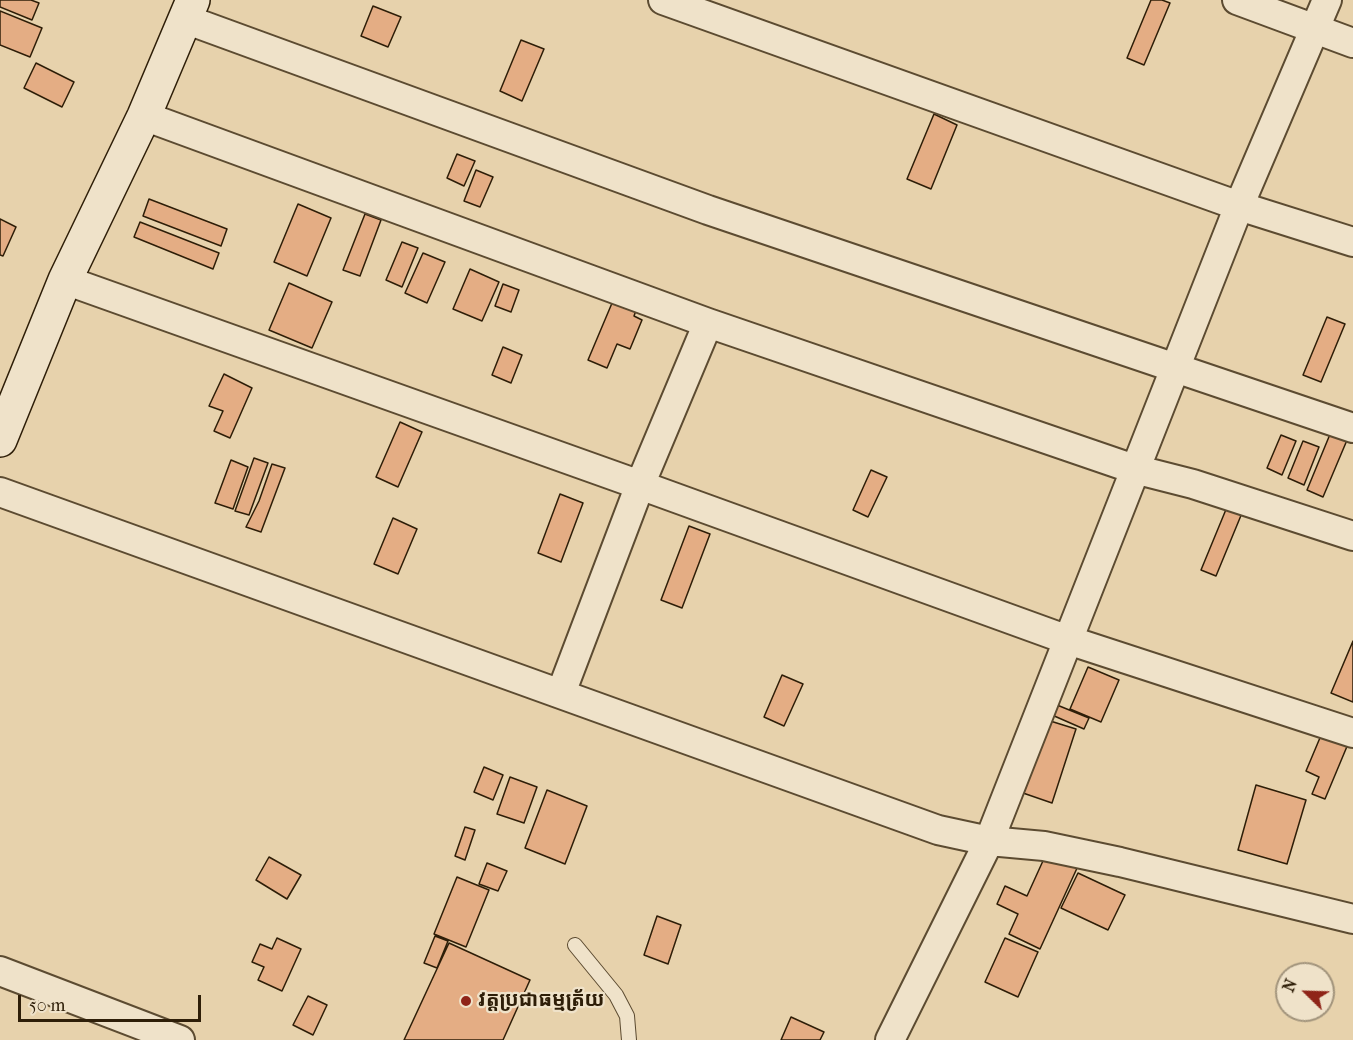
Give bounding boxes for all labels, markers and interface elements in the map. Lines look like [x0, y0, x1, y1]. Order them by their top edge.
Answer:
north arrow [1275, 962, 1335, 1022]
text: N [1279, 976, 1301, 995]
scale bar [21, 983, 204, 1021]
place label: វត្តប្រជាធម្មត្រ័យ [478, 989, 605, 1013]
marker: វត្តប្រជាធម្មត្រ័យ [459, 994, 473, 1008]
text: 50 m [29, 995, 65, 1016]

